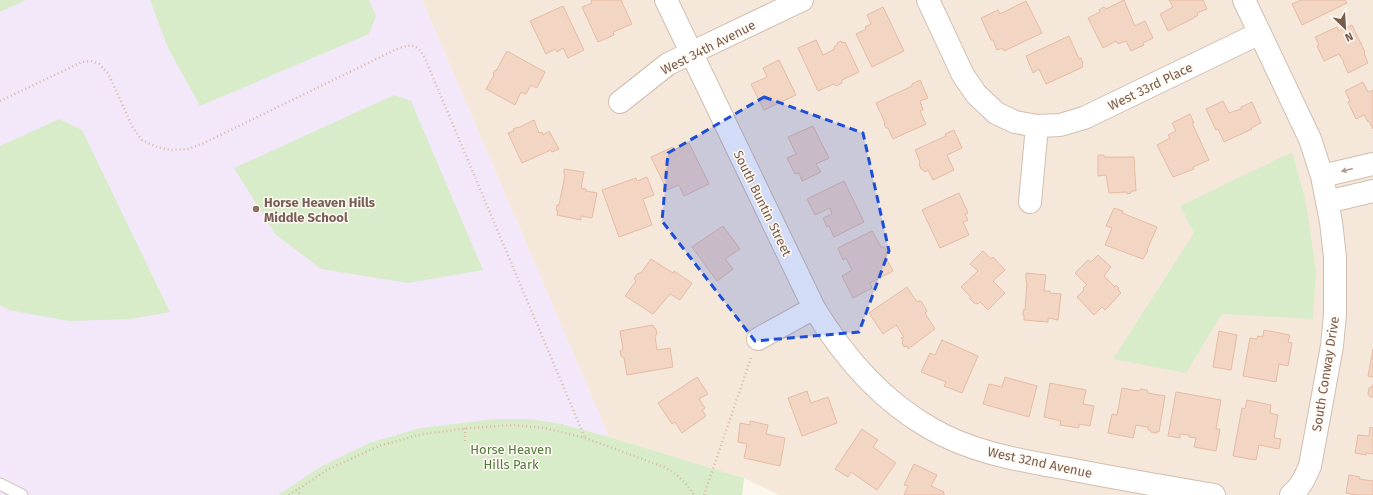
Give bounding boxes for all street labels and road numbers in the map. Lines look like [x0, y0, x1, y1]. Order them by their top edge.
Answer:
street label: West 34th Avenue [658, 17, 758, 78]
street label: West 33rd Place [1106, 60, 1195, 113]
street label: South Buntin Street [730, 148, 795, 259]
street label: South Conway Drive [1309, 315, 1342, 433]
street label: West 32nd Avenue [986, 444, 1094, 481]

